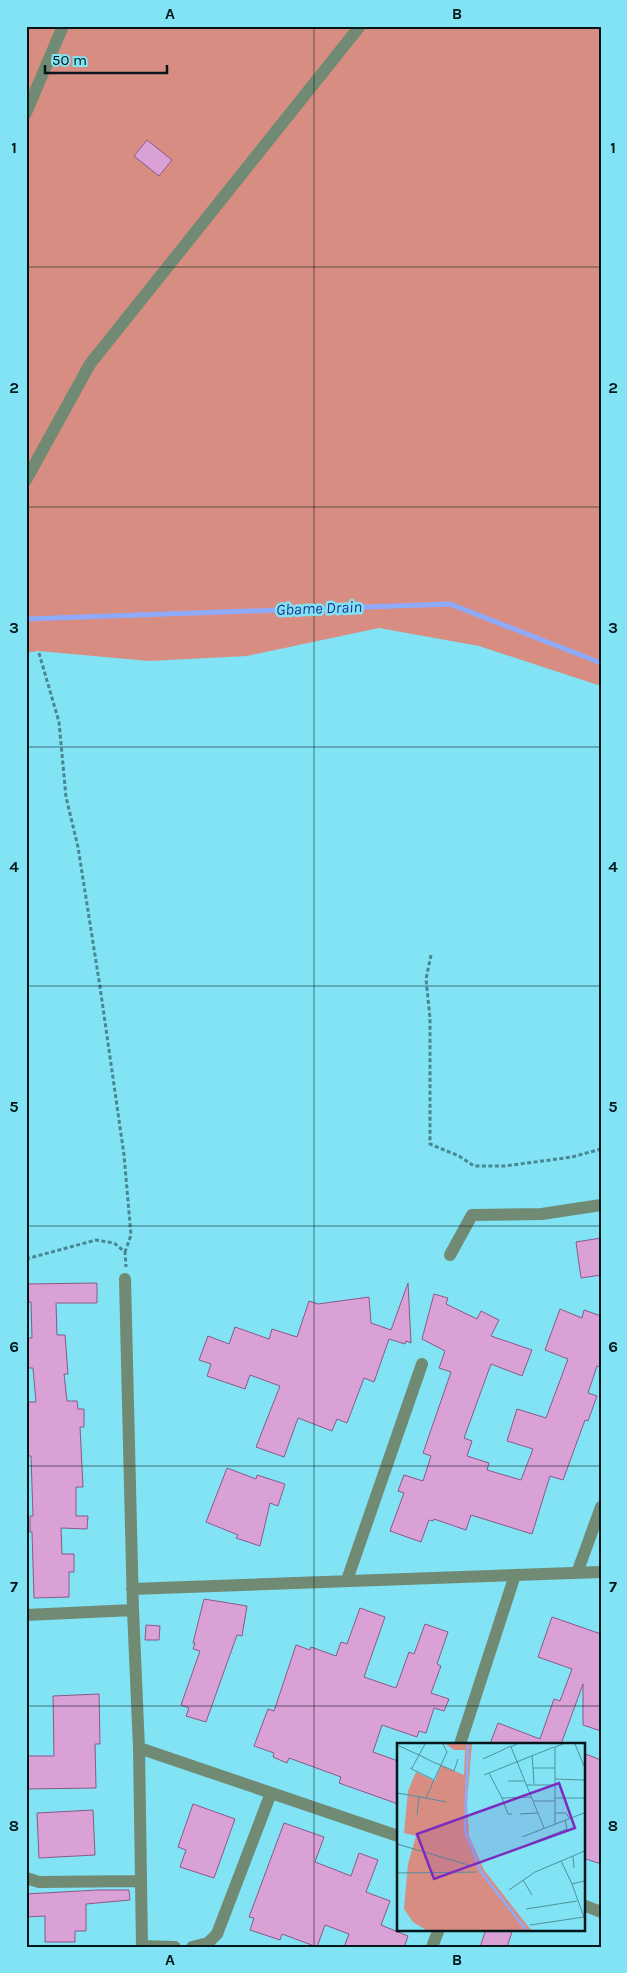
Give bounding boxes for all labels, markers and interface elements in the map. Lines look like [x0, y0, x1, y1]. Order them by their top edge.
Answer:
text: A [165, 4, 175, 23]
text: B [452, 4, 462, 23]
scale bar [45, 42, 168, 74]
text: 50 m [52, 51, 87, 69]
text: 1 [11, 138, 17, 157]
text: 1 [610, 138, 616, 157]
text: 2 [9, 378, 19, 397]
text: 2 [608, 378, 618, 397]
water label: Gbame Drain [276, 597, 362, 619]
text: 3 [9, 618, 19, 637]
text: 3 [608, 618, 618, 637]
text: 4 [9, 857, 19, 876]
text: 4 [608, 857, 618, 876]
text: 5 [9, 1097, 19, 1116]
text: 5 [608, 1097, 618, 1116]
text: 6 [9, 1337, 19, 1356]
text: 6 [608, 1337, 618, 1356]
text: 7 [10, 1577, 18, 1596]
text: 7 [609, 1577, 617, 1596]
inset map [397, 1743, 584, 1930]
text: 8 [9, 1816, 19, 1835]
text: 8 [608, 1816, 618, 1835]
text: A [165, 1950, 175, 1969]
text: B [452, 1950, 462, 1969]

